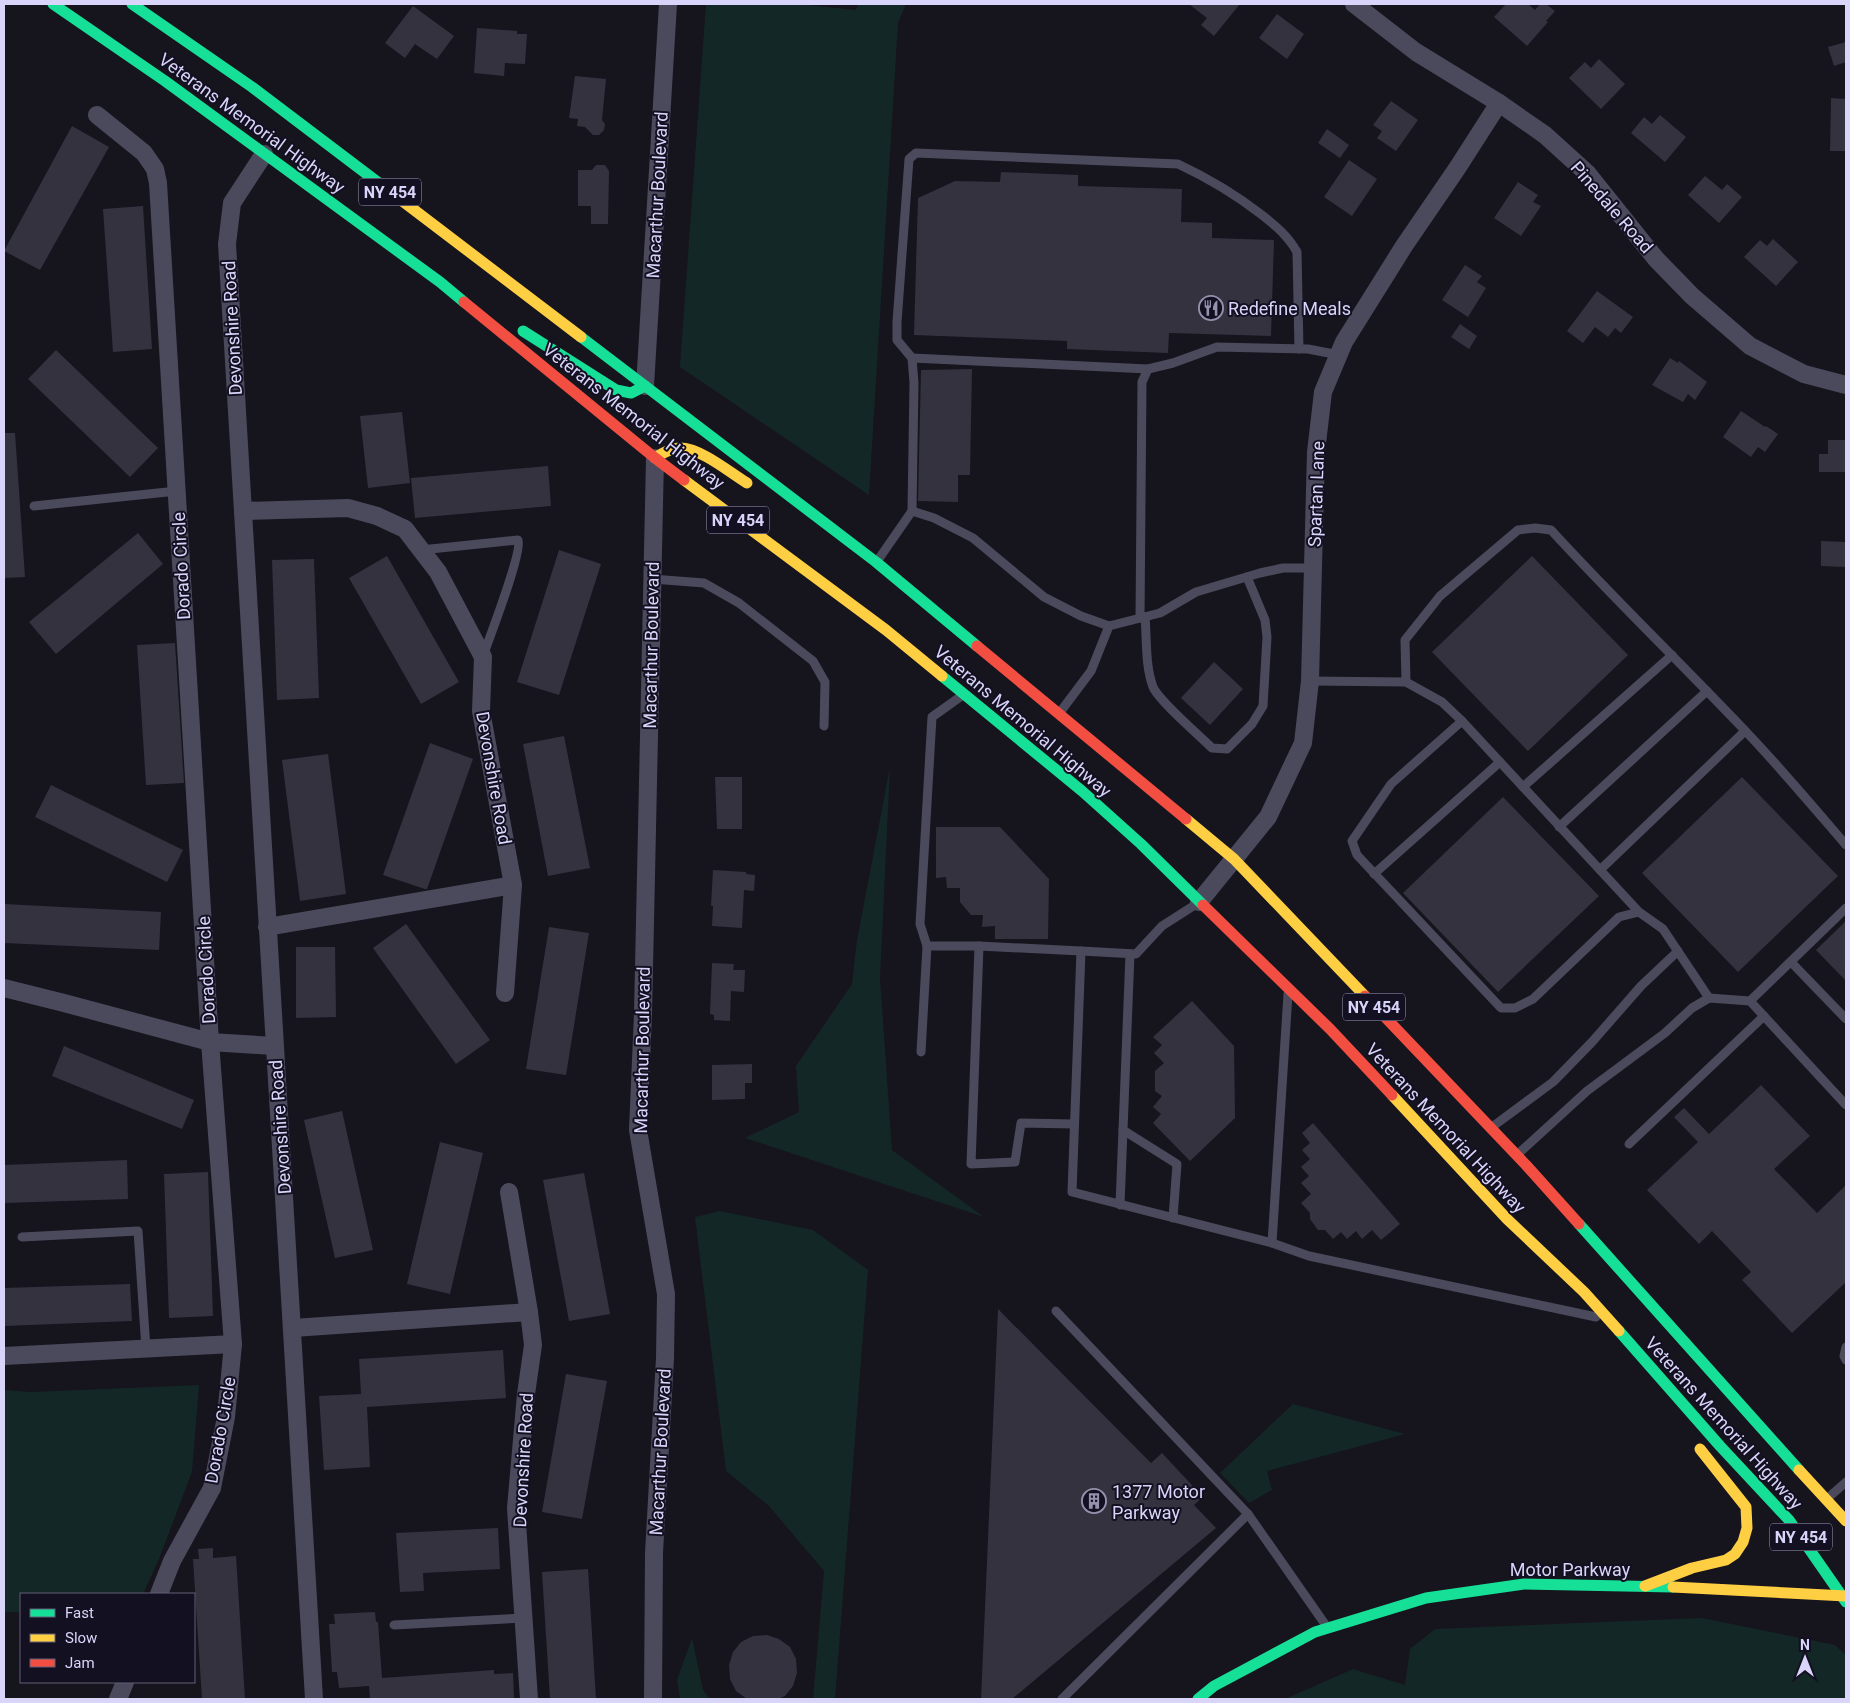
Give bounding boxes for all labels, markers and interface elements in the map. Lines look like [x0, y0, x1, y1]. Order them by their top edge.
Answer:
street label: Veterans Memorial Highway [155, 48, 349, 198]
street label: Macarthur Boulevard [642, 111, 672, 279]
street label: Pinedale Road [1566, 157, 1658, 257]
road number: NY 454 [359, 178, 421, 206]
street label: Devonshire Road [218, 260, 246, 396]
restaurant icon: Redefine Meals [1198, 295, 1224, 321]
place label: Redefine Meals [1228, 298, 1351, 319]
street label: Veterans Memorial Highway [539, 339, 729, 494]
street label: Spartan Lane [1304, 441, 1328, 547]
road number: NY 454 [707, 506, 769, 534]
street label: Dorado Circle [168, 512, 194, 620]
street label: Macarthur Boulevard [639, 561, 663, 729]
street label: Veterans Memorial Highway [930, 641, 1116, 802]
street label: Devonshire Road [472, 710, 516, 846]
street label: Dorado Circle [193, 916, 219, 1024]
street label: Macarthur Boulevard [630, 966, 654, 1134]
road number: NY 454 [1343, 994, 1405, 1020]
street label: Veterans Memorial Highway [1362, 1039, 1531, 1218]
street label: Devonshire Road [265, 1059, 295, 1195]
street label: Veterans Memorial Highway [1641, 1332, 1807, 1514]
street label: Macarthur Boulevard [645, 1368, 675, 1536]
street label: Dorado Circle [200, 1375, 240, 1485]
street label: Devonshire Road [509, 1392, 537, 1528]
place label: 1377 Motor Parkway [1112, 1481, 1205, 1523]
building icon: 1377 Motor Parkway [1081, 1488, 1107, 1514]
road number: NY 454 [1770, 1524, 1832, 1550]
street label: Motor Parkway [1510, 1559, 1631, 1580]
legend [20, 1593, 195, 1683]
text: Fast [65, 1604, 94, 1622]
text: Slow [65, 1629, 97, 1647]
north arrow [1780, 1633, 1830, 1683]
text: N [1800, 1637, 1810, 1653]
text: Jam [65, 1654, 95, 1672]

